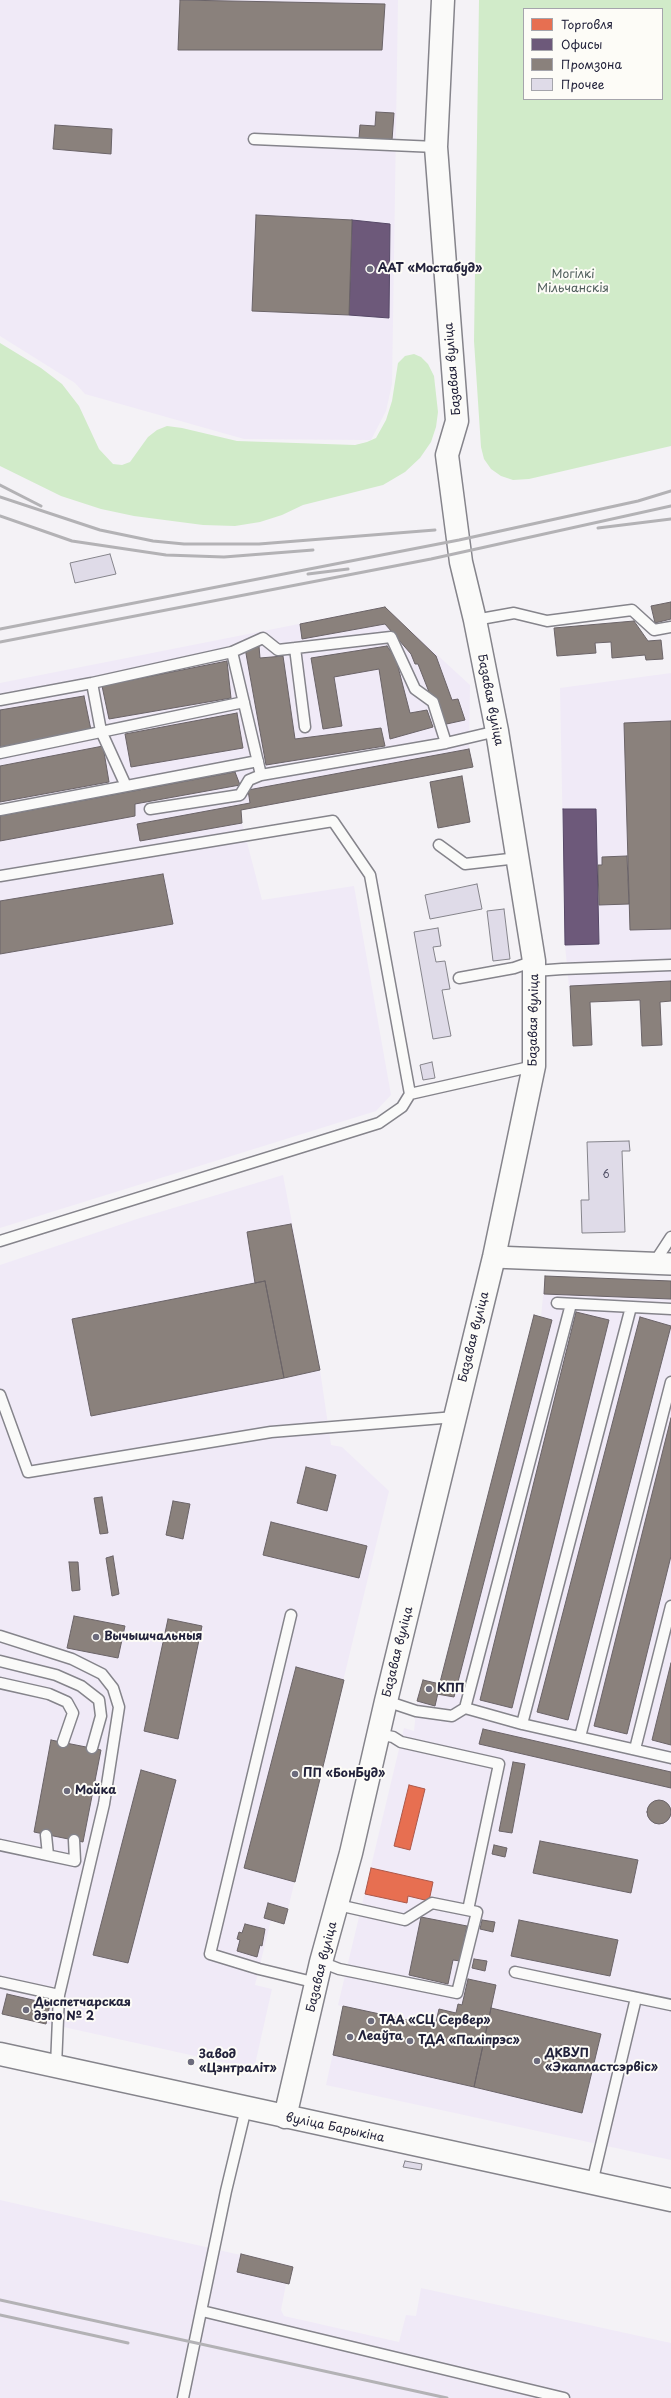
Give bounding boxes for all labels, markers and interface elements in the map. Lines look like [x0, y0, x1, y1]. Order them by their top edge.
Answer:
legend [523, 8, 663, 100]
text: Торговля [561, 15, 613, 33]
text: Офисы [561, 35, 602, 53]
text: Промзона [561, 55, 622, 73]
text: Прочее [561, 75, 604, 93]
place label: ААТ «Мостабуд» [378, 262, 482, 276]
marker: ААТ «Мостабуд» [365, 264, 375, 274]
park label: Могілкі Мільчанскія [537, 268, 609, 296]
street label: Базавая вуліца [442, 322, 464, 416]
street label: Базавая вуліца [474, 653, 506, 747]
street label: Базавая вуліца [526, 973, 542, 1067]
house number: 6 [602, 1169, 610, 1181]
street label: Базавая вуліца [456, 1290, 492, 1384]
street label: Базавая вуліца [380, 1605, 416, 1699]
place label: Вычышчальныя [104, 1630, 202, 1644]
marker: Вычышчальныя [91, 1632, 101, 1642]
place label: КПП [437, 1682, 465, 1696]
marker: КПП [424, 1684, 434, 1694]
place label: ПП «БонБуд» [303, 1767, 385, 1781]
marker: ПП «БонБуд» [290, 1769, 300, 1779]
place label: Мойка [75, 1784, 116, 1798]
marker: Мойка [62, 1786, 72, 1796]
street label: Базавая вуліца [304, 1920, 340, 2014]
place label: Дыспетчарская дэпо № 2 [34, 1996, 131, 2024]
marker: Дыспетчарская дэпо № 2 [21, 2005, 31, 2015]
place label: ТАА «СЦ Сервер» [379, 2014, 490, 2028]
marker: ТАА «СЦ Сервер» [366, 2016, 376, 2026]
place label: Леаўта [358, 2030, 403, 2044]
marker: Леаўта [345, 2032, 355, 2042]
place label: ТДА «Паліпрэс» [418, 2034, 520, 2048]
marker: ТДА «Паліпрэс» [405, 2036, 415, 2046]
place label: ДКВУП «Экапластсэрвіс» [545, 2047, 658, 2075]
place label: Завод «Цэнтраліт» [199, 2048, 277, 2076]
marker: ДКВУП «Экапластсэрвіс» [532, 2056, 542, 2066]
marker: Завод «Цэнтраліт» [186, 2057, 196, 2067]
street label: вуліца Барыкіна [284, 2110, 386, 2146]

